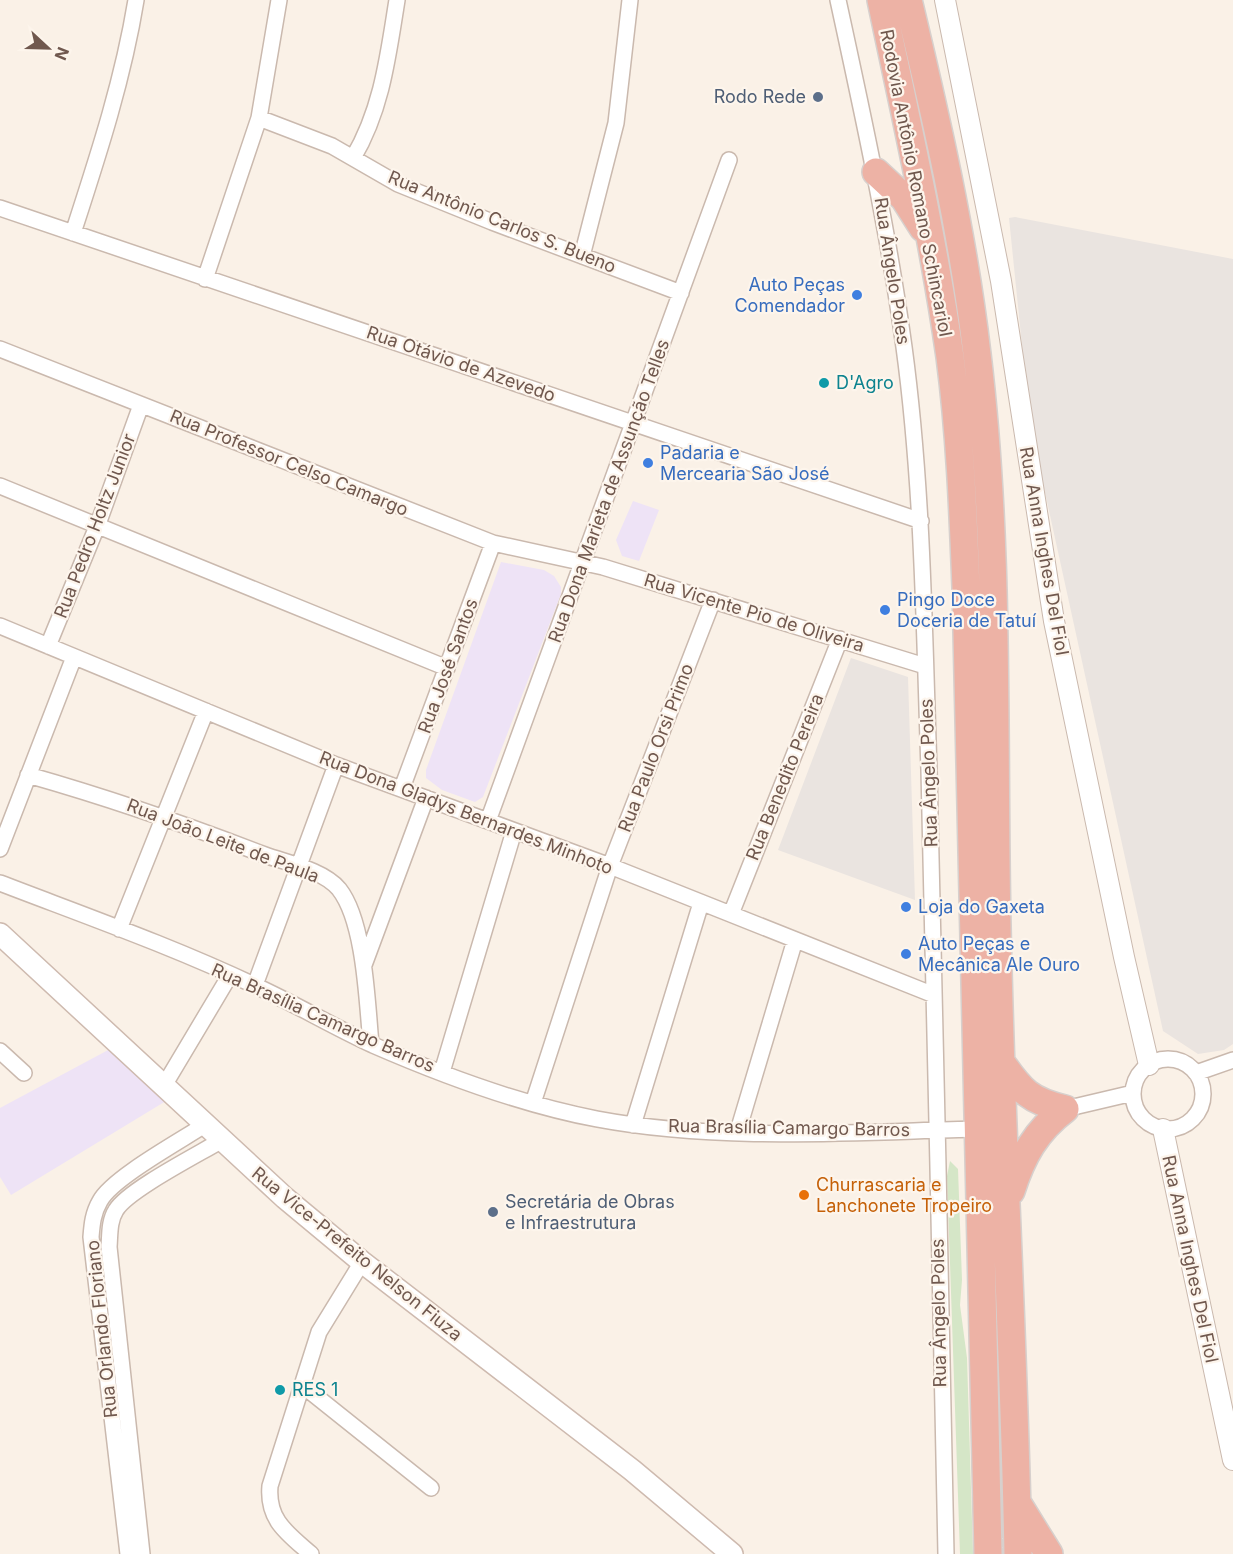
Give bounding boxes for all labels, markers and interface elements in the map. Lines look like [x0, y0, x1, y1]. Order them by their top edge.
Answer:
north arrow [18, 18, 78, 78]
street label: Rodovia Antônio Romano Schincariol [876, 27, 957, 338]
text: N [50, 44, 73, 63]
place label: Rodo Rede [714, 86, 806, 107]
marker: Rodo Rede [811, 90, 825, 104]
street label: Rua Antônio Carlos S. Bueno [385, 166, 619, 277]
street label: Rua Ângelo Poles [870, 196, 915, 346]
place label: Auto Peças Comendador [734, 274, 845, 316]
marker: Auto Peças Comendador [850, 288, 864, 302]
street label: Rua Otávio de Azevedo [364, 321, 558, 406]
street label: Rua Dona Marieta de Assunção Telles [544, 336, 673, 645]
place label: D'Agro [836, 372, 894, 393]
marker: D'Agro [817, 376, 831, 390]
street label: Rua Professor Celso Camargo [167, 405, 411, 520]
street label: Rua Pedro Holtz Junior [50, 430, 140, 621]
place label: Padaria e Mercearia São José [660, 442, 829, 484]
street label: Rua Anna Inghes Del Fiol [1016, 445, 1073, 657]
marker: Padaria e Mercearia São José [641, 456, 655, 470]
street label: Rua Vicente Pio de Oliveira [642, 569, 867, 656]
place label: Pingo Doce Doceria de Tatuí [897, 589, 1037, 631]
street label: Rua José Santos [413, 596, 482, 736]
marker: Pingo Doce Doceria de Tatuí [878, 603, 892, 617]
street label: Rua Paulo Orsi Primo [614, 661, 697, 835]
street label: Rua Benedito Pereira [741, 690, 828, 863]
street label: Rua Ângelo Poles [914, 698, 942, 848]
street label: Rua Dona Gladys Bernardes Minhoto [317, 747, 616, 878]
street label: Rua João Leite de Paula [124, 794, 322, 887]
place label: Loja do Gaxeta [918, 896, 1045, 917]
marker: Loja do Gaxeta [899, 900, 913, 914]
place label: Auto Peças e Mecânica Ale Ouro [918, 933, 1080, 975]
marker: Auto Peças e Mecânica Ale Ouro [899, 947, 913, 961]
street label: Rua Brasília Camargo Barros [208, 959, 438, 1076]
street label: Rua Brasília Camargo Barros [668, 1115, 910, 1140]
street label: Rua Anna Inghes Del Fiol [1158, 1153, 1223, 1365]
street label: Rua Vice-Prefeito Nelson Fiuza [248, 1162, 467, 1345]
place label: Churrascaria e Lanchonete Tropeiro [816, 1174, 992, 1216]
marker: Churrascaria e Lanchonete Tropeiro [797, 1188, 811, 1202]
place label: Secretária de Obras e Infraestrutura [505, 1191, 675, 1233]
marker: Secretária de Obras e Infraestrutura [486, 1205, 500, 1219]
street label: Rua Ângelo Poles [926, 1238, 950, 1388]
street label: Rua Orlando Floriano [82, 1239, 121, 1419]
place label: RES 1 [292, 1379, 338, 1400]
marker: RES 1 [273, 1383, 287, 1397]

